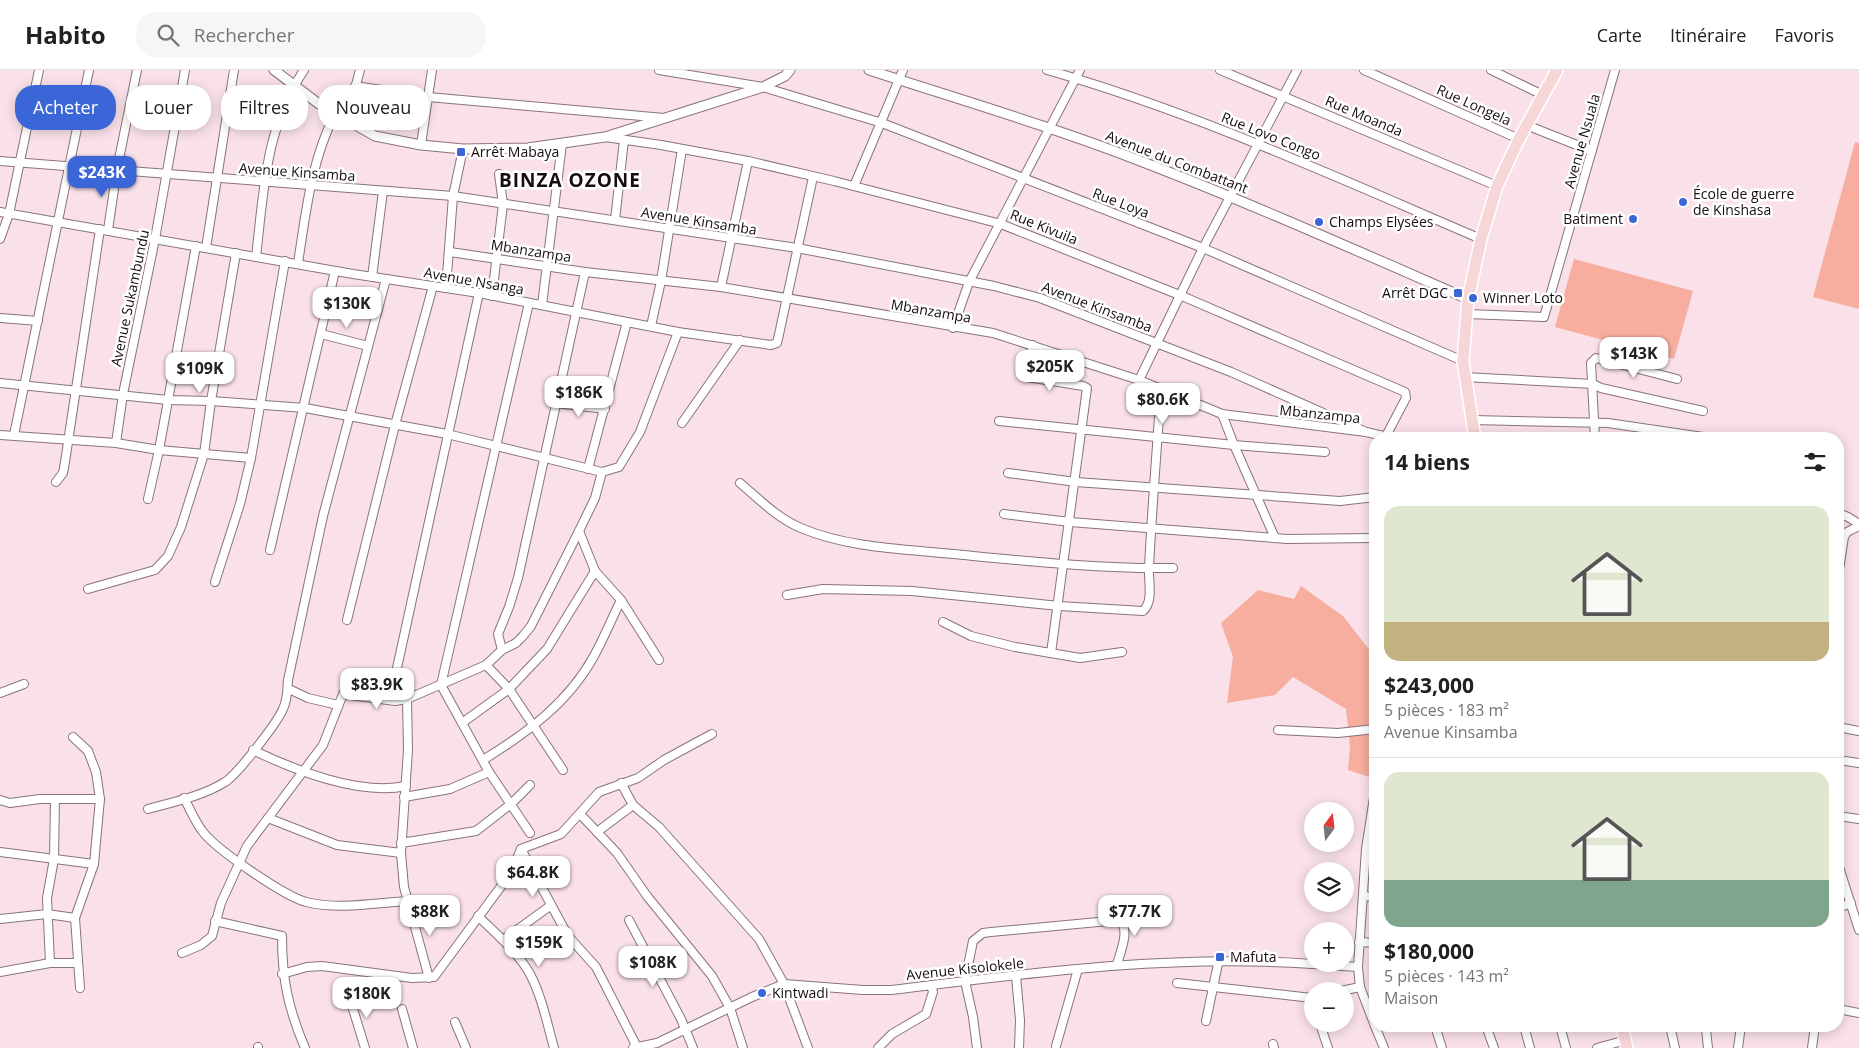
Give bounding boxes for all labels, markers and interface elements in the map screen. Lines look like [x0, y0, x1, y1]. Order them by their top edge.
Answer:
search box [136, 12, 486, 57]
text: Habito [25, 18, 106, 51]
icon: search [154, 21, 182, 49]
text: Rechercher [194, 22, 294, 48]
text: Carte [1597, 23, 1642, 47]
text: Itinéraire [1670, 23, 1746, 47]
text: Favoris [1774, 23, 1834, 47]
street label: Rue Longela [1434, 80, 1515, 129]
chip: Acheter [15, 85, 116, 130]
chip: Louer [126, 85, 211, 130]
chip: Filtres [221, 85, 308, 130]
chip: Nouveau [318, 85, 429, 130]
street label: Rue Moanda [1323, 91, 1406, 140]
street label: Avenue Nsuala [1559, 91, 1604, 190]
street label: Rue Lovo Congo [1219, 107, 1324, 164]
street label: Avenue du Combattant [1103, 126, 1251, 197]
place label: Arrêt Mabaya [471, 142, 559, 161]
marker: Arrêt Mabaya [455, 146, 467, 158]
pin: $243K [67, 156, 137, 198]
street label: Avenue Kinsamba [238, 158, 356, 185]
text: $243K [78, 161, 126, 183]
district label: BINZA OZONE [499, 167, 641, 193]
street label: Rue Loya [1090, 183, 1152, 222]
place label: École de guerre de Kinshasa [1693, 184, 1794, 219]
marker: École de guerre de Kinshasa [1677, 196, 1689, 208]
street label: Avenue Kinsamba [640, 202, 758, 239]
street label: Rue Kivuila [1008, 204, 1081, 249]
place label: Batiment [1563, 209, 1623, 228]
place label: Champs Elysées [1329, 212, 1434, 231]
marker: Batiment [1627, 213, 1639, 225]
marker: Champs Elysées [1313, 216, 1325, 228]
street label: Avenue Sukambundu [106, 228, 153, 368]
street label: Mbanzampa [490, 235, 573, 266]
street label: Avenue Nsanga [423, 262, 526, 299]
street label: Avenue Kinsamba [1039, 277, 1155, 336]
place label: Arrêt DGC [1382, 283, 1448, 302]
pin: $130K [312, 286, 382, 329]
marker: Arrêt DGC [1452, 287, 1464, 299]
place label: Winner Loto [1483, 288, 1563, 307]
text: $130K [323, 292, 371, 314]
marker: Winner Loto [1467, 292, 1479, 304]
street label: Mbanzampa [889, 294, 973, 327]
pin: $143K [1599, 336, 1669, 379]
text: $143K [1610, 342, 1658, 364]
pin: $205K [1015, 350, 1085, 392]
pin: $109K [165, 352, 235, 394]
text: $205K [1026, 355, 1074, 377]
text: $109K [176, 357, 224, 379]
pin: $186K [544, 376, 614, 418]
text: $186K [555, 381, 603, 403]
pin: $80.6K [1122, 382, 1204, 425]
text: $80.6K [1137, 388, 1189, 410]
street label: Mbanzampa [1279, 400, 1361, 427]
text: 14 biens [1384, 448, 1470, 476]
icon: filters [1801, 448, 1829, 476]
icon: home [1562, 539, 1652, 629]
pin: $83.9K [336, 668, 418, 710]
text: $243,000 [1384, 671, 1474, 699]
text: $83.9K [351, 673, 403, 695]
text: 5 pièces · 183 m² [1384, 699, 1509, 721]
text: Avenue Kinsamba [1384, 721, 1518, 743]
north arrow [1304, 802, 1354, 852]
map controls [1304, 802, 1354, 1032]
icon: home [1562, 804, 1652, 894]
pin: $64.8K [492, 856, 574, 898]
text: $64.8K [507, 861, 559, 883]
button: layers [1304, 862, 1354, 912]
pin: $88K [400, 894, 460, 937]
pin: $77.7K [1094, 894, 1176, 937]
text: $88K [411, 900, 449, 922]
text: $77.7K [1109, 900, 1161, 922]
button: + [1304, 922, 1354, 972]
pin: $159K [504, 926, 574, 968]
text: $159K [515, 931, 563, 953]
text: $180,000 [1384, 937, 1474, 965]
pin: $108K [618, 946, 688, 988]
place label: Mafuta [1230, 947, 1276, 966]
text: $108K [629, 951, 677, 973]
marker: Mafuta [1214, 951, 1226, 963]
street label: Avenue Kisolokele [905, 953, 1025, 984]
text: 5 pièces · 143 m² [1384, 965, 1509, 987]
pin: $180K [332, 976, 402, 1019]
text: $180K [343, 982, 391, 1004]
button: − [1304, 982, 1354, 1032]
place label: Kintwadi [772, 983, 828, 1002]
marker: Kintwadi [756, 987, 768, 999]
text: Maison [1384, 987, 1438, 1009]

